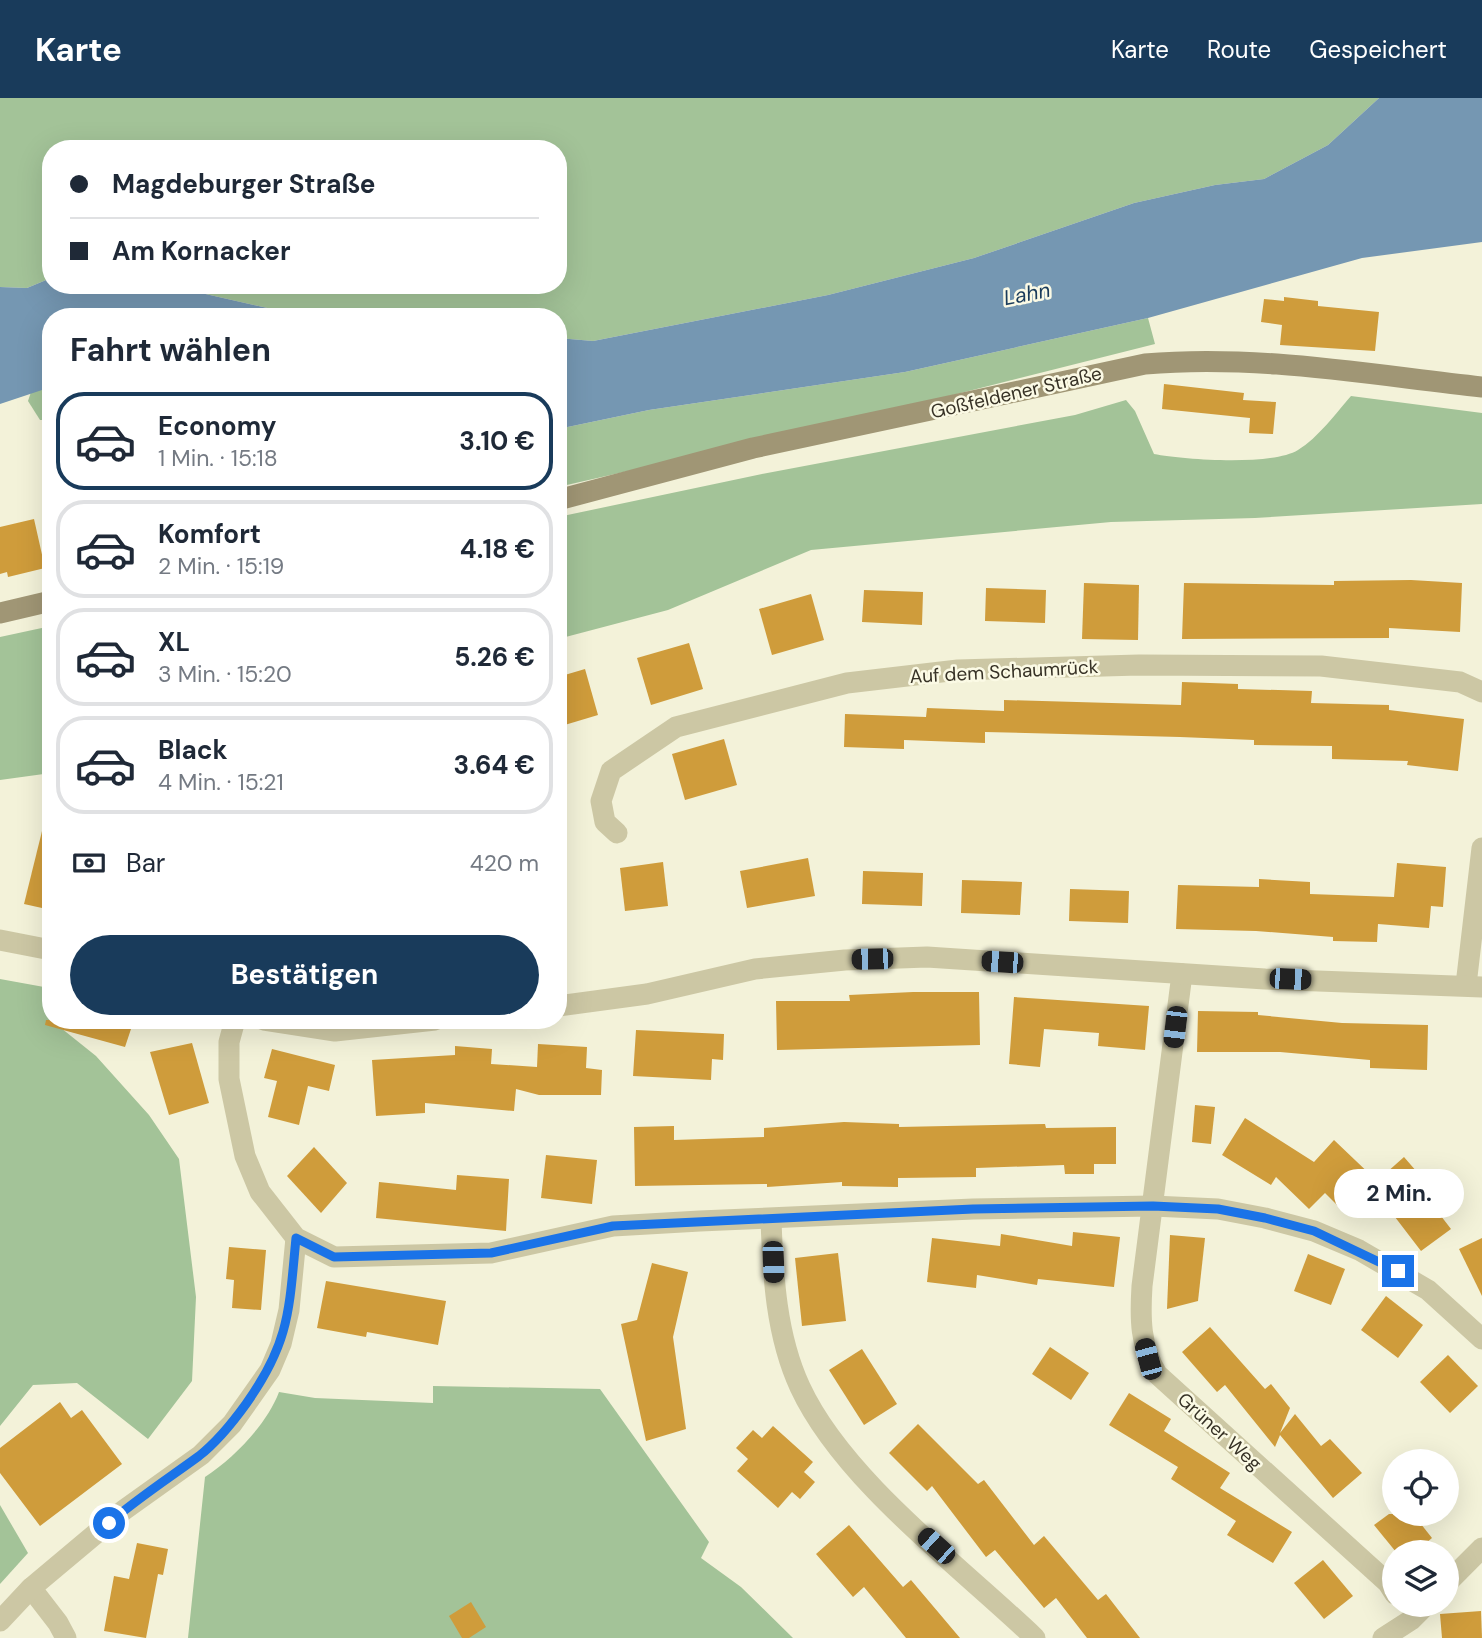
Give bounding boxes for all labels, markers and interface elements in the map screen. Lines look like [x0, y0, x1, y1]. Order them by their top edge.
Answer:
text: Karte [35, 28, 122, 71]
text: Karte [1111, 34, 1169, 65]
text: Route [1207, 34, 1271, 65]
text: Gespeichert [1309, 34, 1447, 65]
text: Magdeburger Straße [112, 167, 376, 201]
text: Am Kornacker [112, 234, 291, 268]
water label: Lahn [1001, 276, 1053, 312]
text: Fahrt wählen [70, 329, 271, 371]
street label: Goßfeldener Straße [928, 361, 1104, 424]
text: Economy [158, 409, 276, 443]
icon: car [74, 410, 137, 473]
text: 3.10 € [459, 424, 535, 458]
text: 1 Min. · 15:18 [158, 443, 278, 473]
text: Komfort [158, 517, 261, 551]
icon: car [74, 518, 137, 581]
text: 4.18 € [460, 532, 535, 566]
text: 2 Min. · 15:19 [158, 551, 284, 581]
text: XL [158, 625, 190, 659]
icon: car [74, 626, 137, 689]
text: 5.26 € [454, 640, 535, 674]
street label: Auf dem Schaumrück [909, 654, 1099, 689]
text: 3 Min. · 15:20 [158, 659, 292, 689]
text: Black [158, 733, 228, 767]
icon: car [74, 734, 137, 797]
text: 3.64 € [454, 748, 535, 782]
text: 4 Min. · 15:21 [158, 767, 284, 797]
icon: cash [70, 844, 108, 882]
text: Bar [126, 846, 165, 880]
text: 420 m [470, 848, 539, 878]
button: Bestätigen [70, 935, 539, 1015]
car [851, 948, 894, 970]
car [981, 950, 1024, 974]
car [1269, 968, 1312, 990]
car [1163, 1005, 1188, 1049]
callout: 2 Min. [1333, 1170, 1463, 1218]
text: 2 Min. [1366, 1178, 1432, 1208]
car [762, 1241, 785, 1283]
route end [1382, 1255, 1414, 1287]
car [1133, 1336, 1164, 1382]
street label: Grüner Weg [1172, 1387, 1267, 1476]
map controls [1382, 1449, 1459, 1617]
button: locate [1382, 1449, 1459, 1526]
route start [93, 1507, 125, 1539]
car [914, 1524, 959, 1568]
button: layers [1382, 1540, 1459, 1617]

